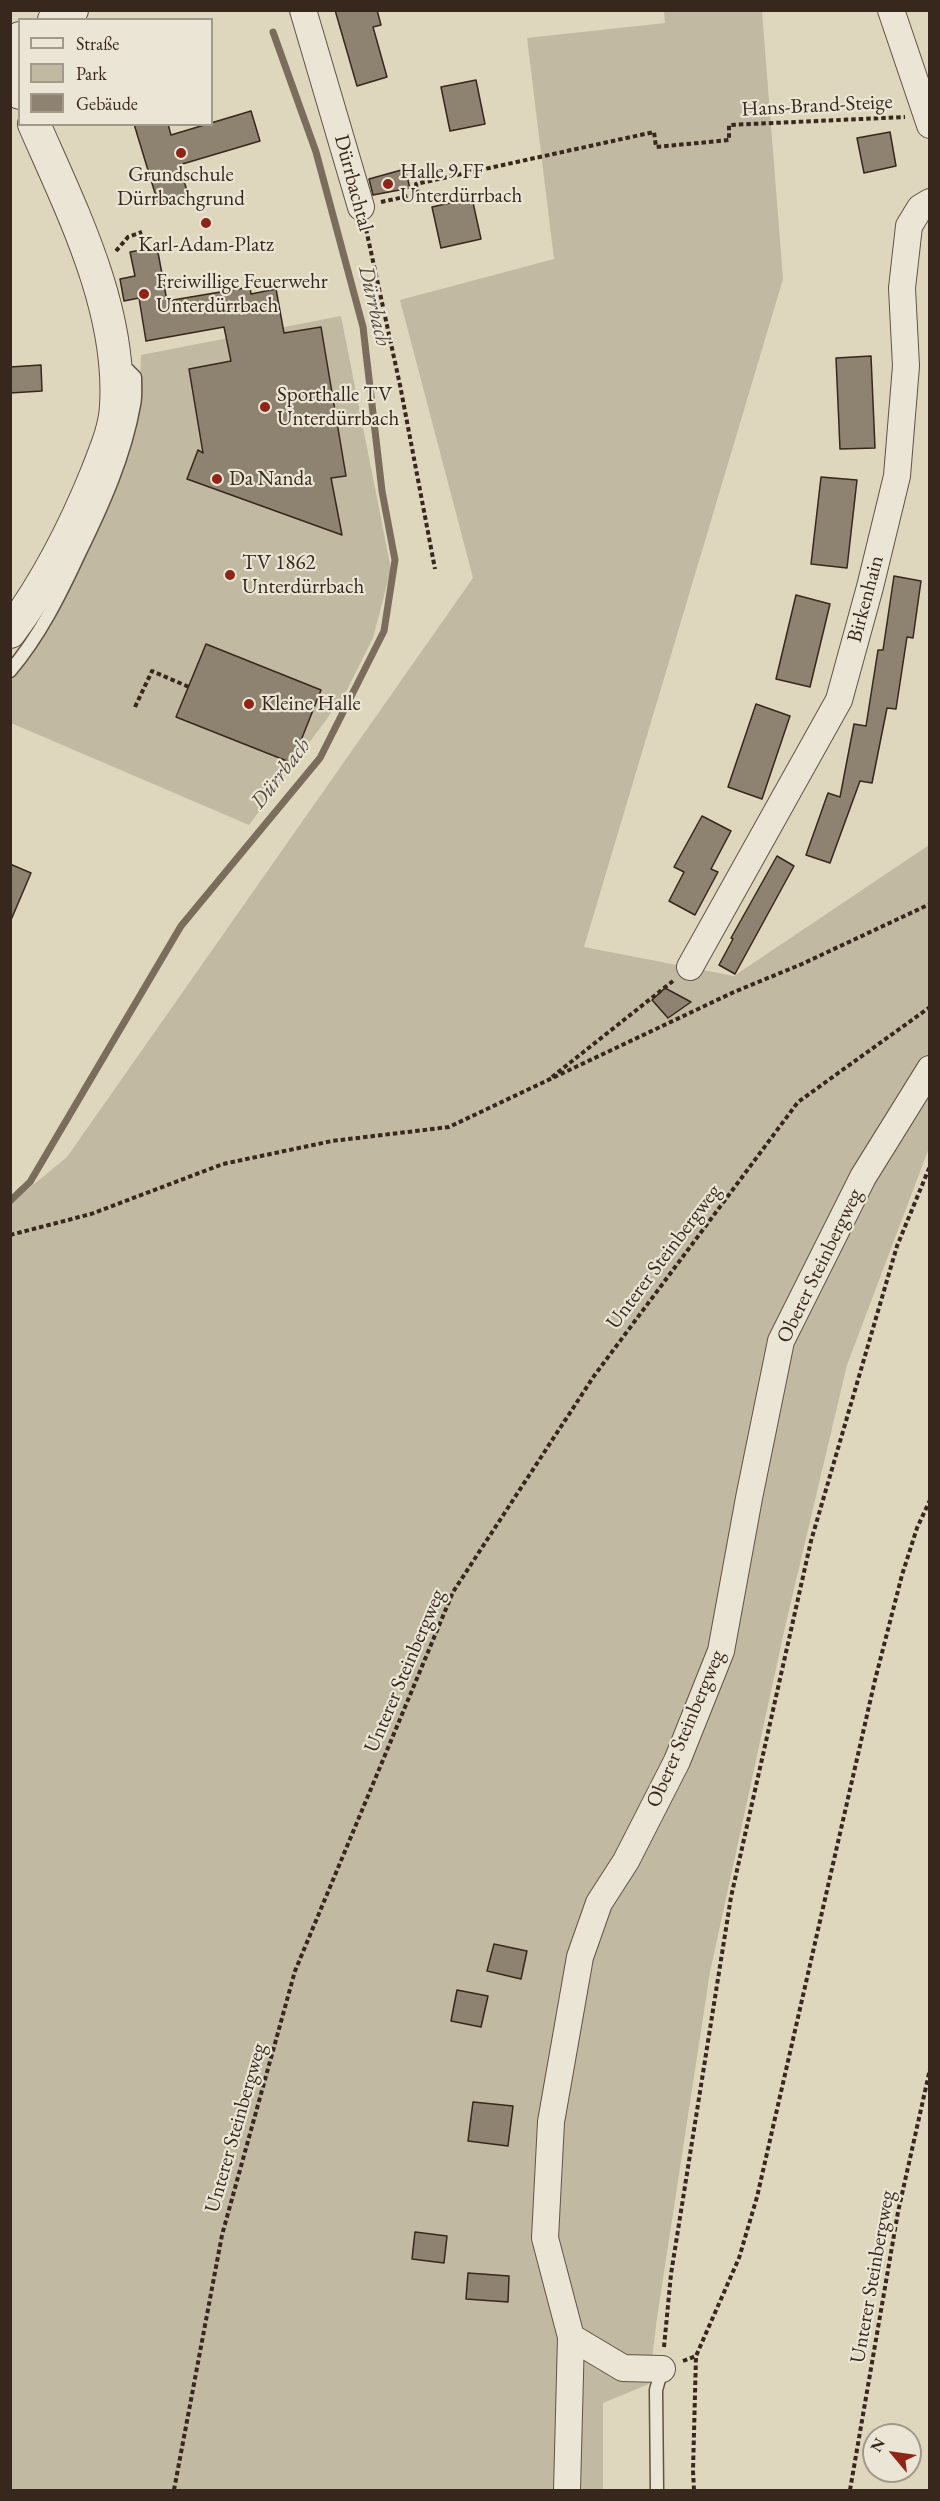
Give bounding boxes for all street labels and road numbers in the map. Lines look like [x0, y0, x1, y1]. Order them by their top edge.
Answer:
street label: Hans-Brand-Steige [741, 89, 893, 123]
street label: Dürrbachtal [328, 132, 378, 234]
street label: Birkenhain [842, 553, 890, 645]
street label: Unterer Steinbergweg [601, 1180, 727, 1334]
street label: Oberer Steinbergweg [772, 1185, 868, 1347]
street label: Unterer Steinbergweg [359, 1586, 451, 1756]
street label: Oberer Steinbergweg [641, 1646, 731, 1812]
street label: Unterer Steinbergweg [200, 2040, 272, 2216]
street label: Unterer Steinbergweg [845, 2189, 901, 2365]

